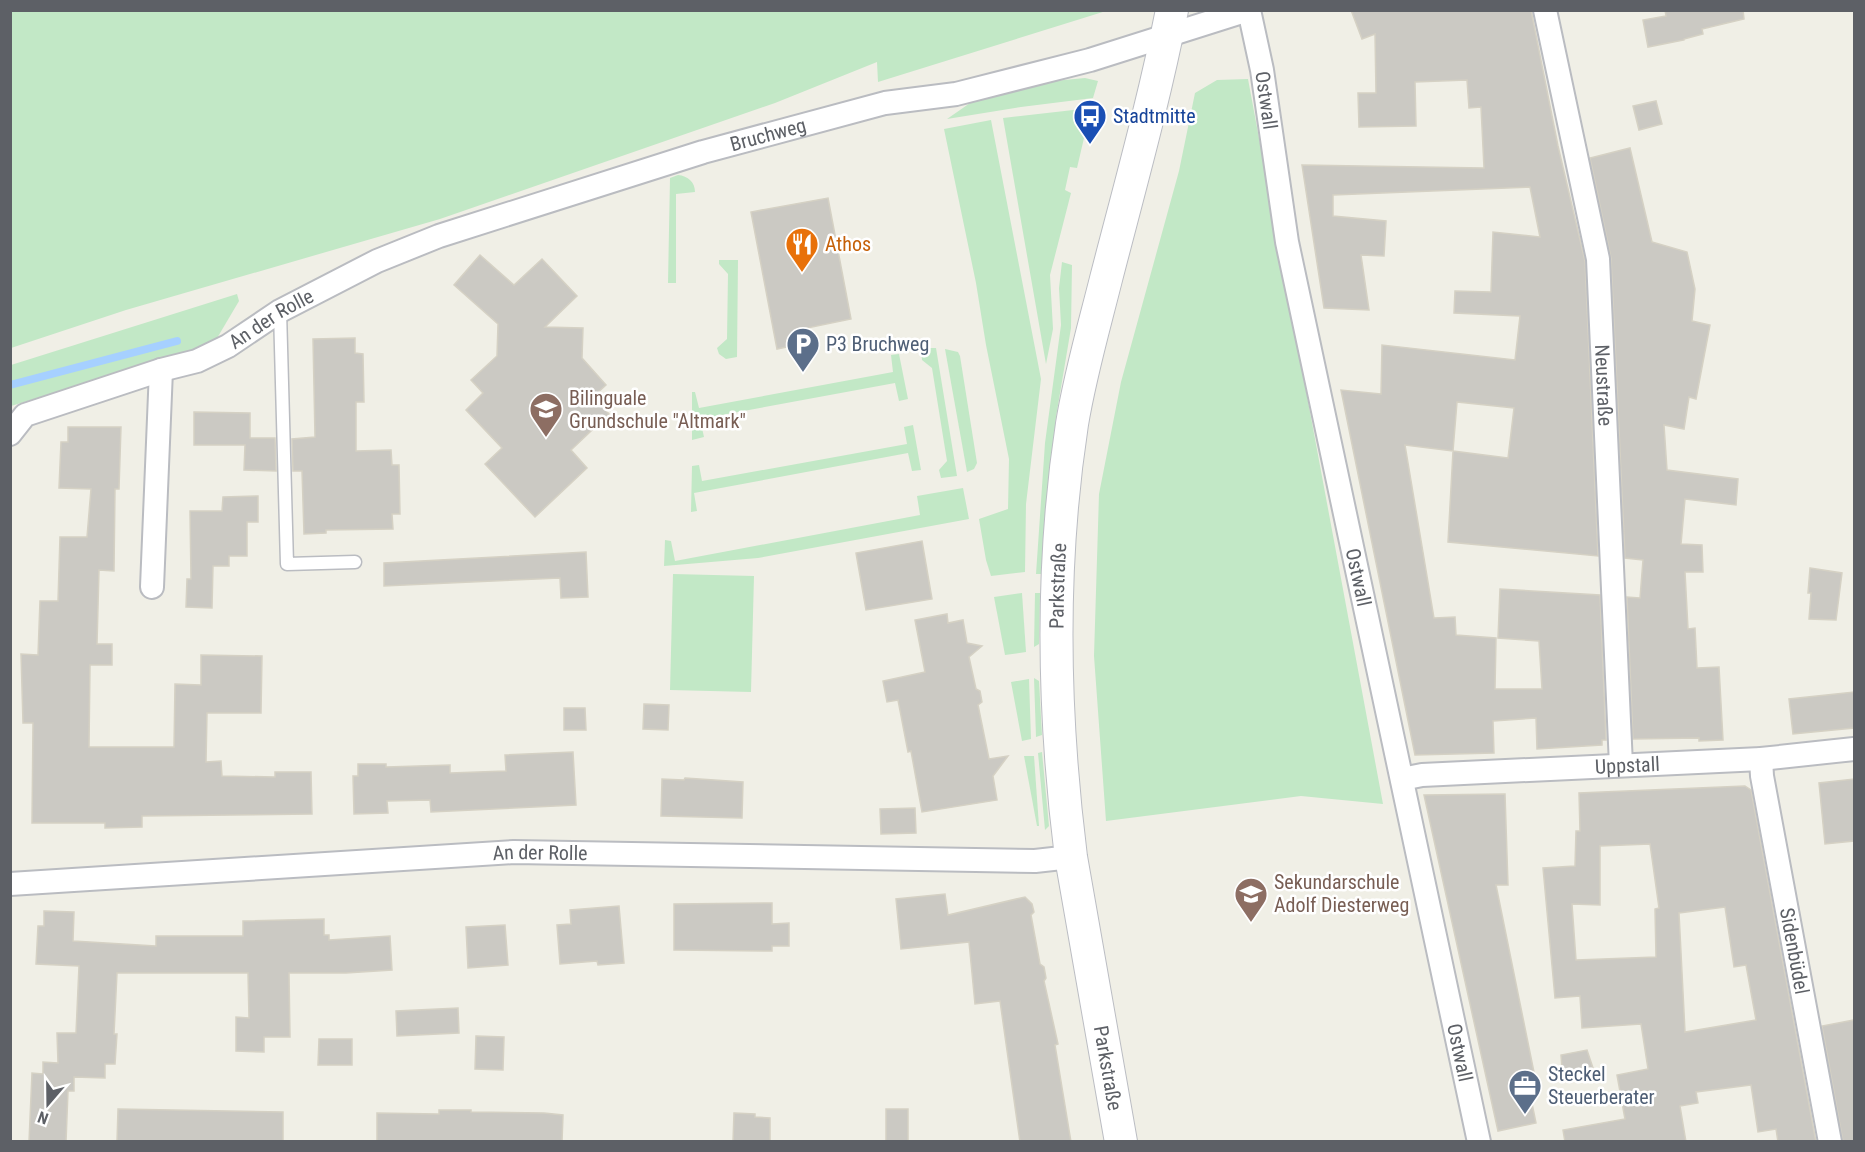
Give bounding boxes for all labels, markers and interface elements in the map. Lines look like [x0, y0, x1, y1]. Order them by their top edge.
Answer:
street label: Ostwall [1250, 69, 1283, 131]
bus stop icon: Stadtmitte [1072, 98, 1108, 145]
place label: Stadtmitte [1113, 104, 1196, 128]
street label: Bruchweg [727, 113, 809, 156]
restaurant icon: Athos [784, 226, 820, 273]
place label: Athos [825, 232, 871, 256]
street label: An der Rolle [224, 284, 317, 354]
parking icon: P3 Bruchweg [785, 326, 821, 373]
place label: P3 Bruchweg [826, 332, 929, 356]
street label: Neustraße [1590, 344, 1618, 427]
place label: Bilinguale Grundschule "Altmark" [569, 386, 746, 433]
school or university icon: Bilinguale Grundschule "Altmark" [528, 391, 564, 438]
street label: Parkstraße [1044, 542, 1071, 629]
street label: Ostwall [1341, 546, 1376, 609]
street label: Uppstall [1594, 752, 1660, 779]
street label: An der Rolle [492, 840, 588, 865]
place label: Sekundarschule Adolf Diesterweg [1274, 870, 1409, 917]
school or university icon: Sekundarschule Adolf Diesterweg [1233, 876, 1269, 923]
street label: Sidenbüdel [1775, 906, 1814, 996]
street label: Ostwall [1442, 1021, 1478, 1084]
street label: Parkstraße [1089, 1024, 1127, 1112]
place label: Steckel Steuerberater [1548, 1062, 1655, 1109]
office icon: Steckel Steuerberater [1507, 1068, 1543, 1115]
north arrow [18, 1074, 78, 1134]
text: N [35, 1107, 51, 1128]

